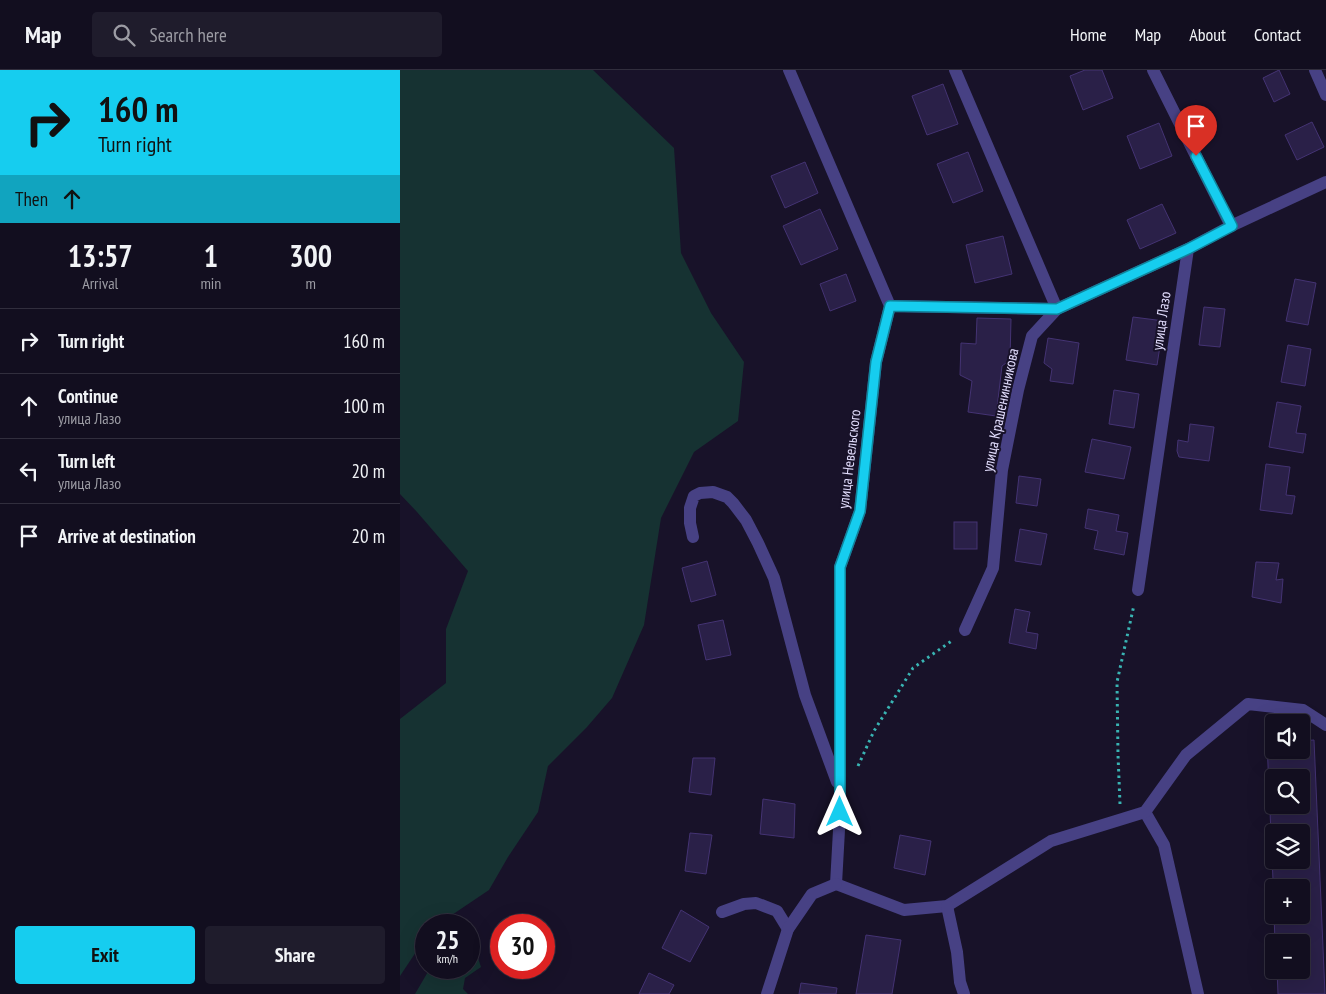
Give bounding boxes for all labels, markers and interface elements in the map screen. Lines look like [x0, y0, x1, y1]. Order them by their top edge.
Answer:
search box [92, 12, 442, 57]
text: Map [25, 19, 62, 50]
icon: search [110, 21, 138, 49]
text: Search here [150, 23, 227, 47]
text: Home [1070, 23, 1107, 46]
text: Map [1135, 23, 1161, 46]
text: About [1189, 23, 1226, 46]
text: Contact [1254, 23, 1301, 46]
text: 160 m [98, 86, 179, 132]
icon: right [15, 90, 80, 155]
pin [1175, 105, 1217, 156]
icon: arrive [1182, 112, 1210, 140]
text: Turn right [98, 130, 172, 158]
icon: ahead [58, 185, 86, 213]
text: Then [15, 187, 48, 211]
text: 13:57 [68, 236, 133, 275]
text: 1 [204, 236, 218, 275]
text: 300 [289, 236, 332, 275]
text: Arrival [82, 273, 118, 293]
text: min [200, 273, 221, 293]
text: m [305, 273, 316, 293]
street label: улица Лазо [1147, 290, 1175, 352]
icon: right [15, 327, 43, 355]
text: Turn right [58, 329, 124, 353]
text: 160 m [343, 329, 385, 353]
street label: улица Крашенинникова [978, 346, 1022, 474]
text: Continue [58, 384, 118, 408]
icon: ahead [15, 392, 43, 420]
text: 100 m [343, 394, 385, 418]
text: улица Лазо [58, 408, 121, 428]
street label: улица Невельского [833, 408, 865, 510]
text: Turn left [58, 449, 115, 473]
icon: left [15, 457, 43, 485]
text: 20 m [352, 459, 385, 483]
text: улица Лазо [58, 473, 121, 493]
icon: arrive [15, 522, 43, 550]
text: Arrive at destination [58, 524, 196, 548]
text: 20 m [352, 524, 385, 548]
map controls [1265, 714, 1310, 979]
button: sound [1265, 714, 1310, 759]
button: search [1265, 769, 1310, 814]
position arrow [813, 785, 865, 837]
button: layers [1265, 824, 1310, 869]
button: + [1265, 879, 1310, 924]
speed limit sign: 30 [490, 914, 555, 979]
text: 25 [436, 924, 459, 956]
button: Exit [15, 926, 195, 984]
button: Share [205, 926, 385, 984]
button: − [1265, 934, 1310, 979]
text: km/h [437, 951, 458, 966]

